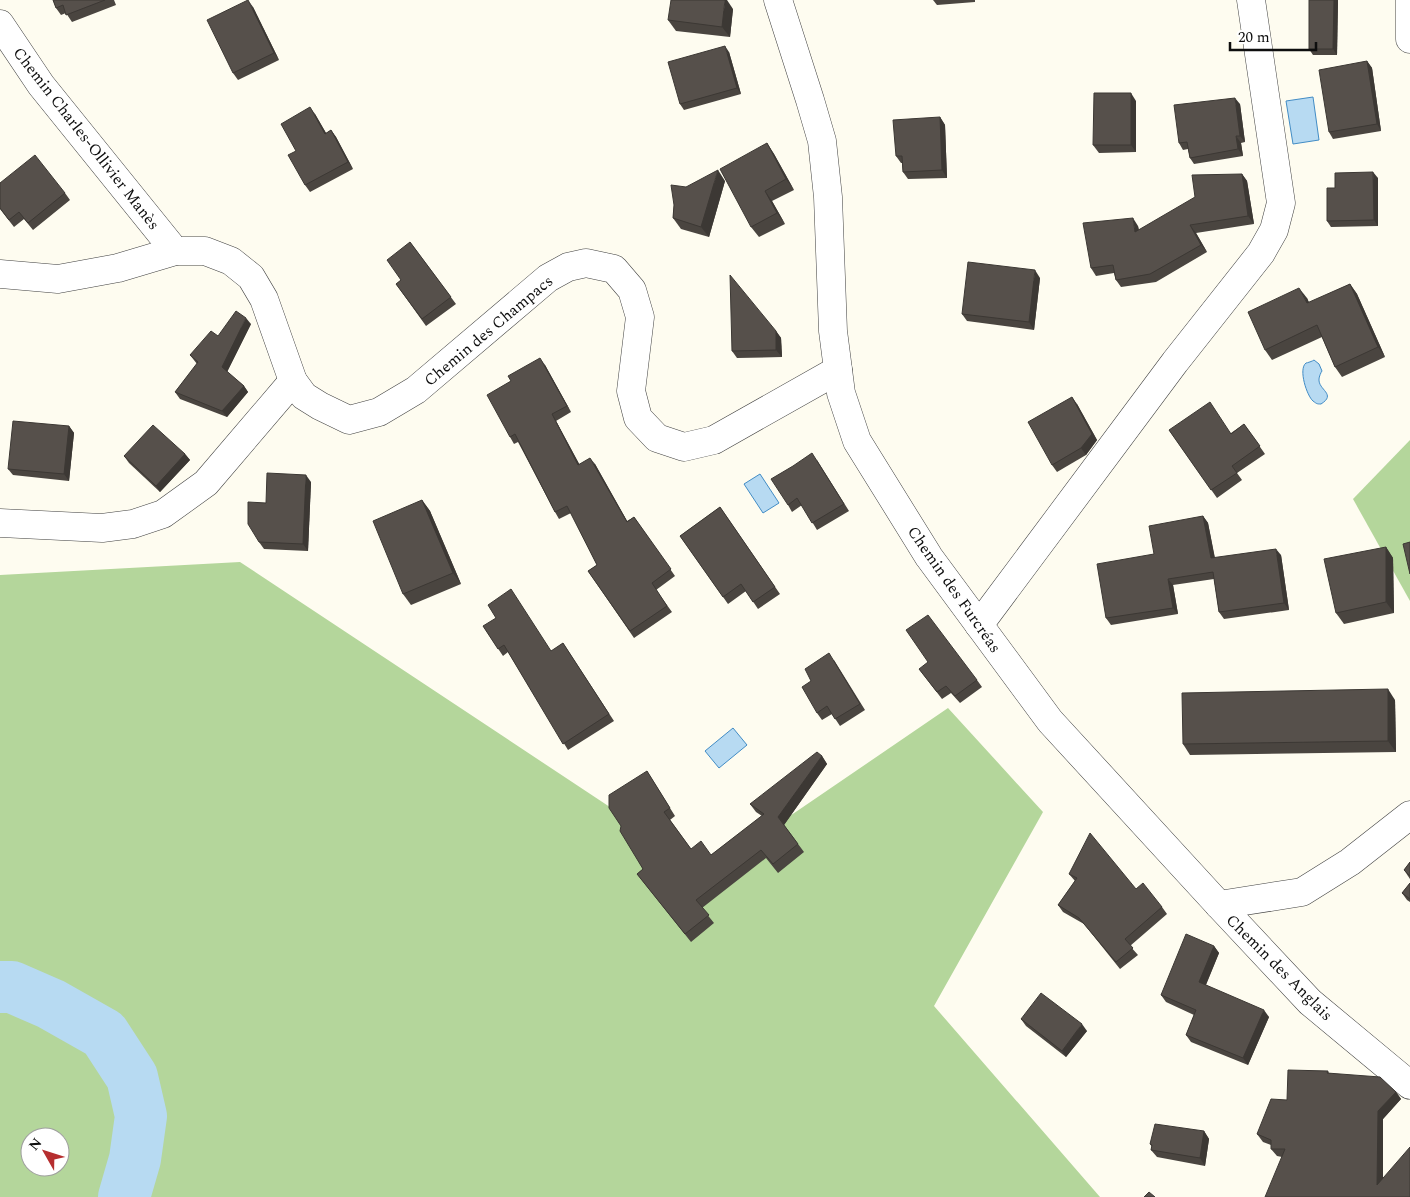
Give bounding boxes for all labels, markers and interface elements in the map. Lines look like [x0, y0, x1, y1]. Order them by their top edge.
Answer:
scale bar [1230, 20, 1316, 52]
text: 20 m [1238, 26, 1270, 49]
street label: Chemin Charles-Ollivier Manès [7, 42, 165, 235]
street label: Chemin des Champacs [419, 269, 559, 392]
street label: Chemin des Furcréas [901, 521, 1007, 658]
street label: Chemin des Anglais [1220, 909, 1338, 1027]
north arrow [20, 1127, 70, 1177]
text: N [24, 1133, 47, 1155]

